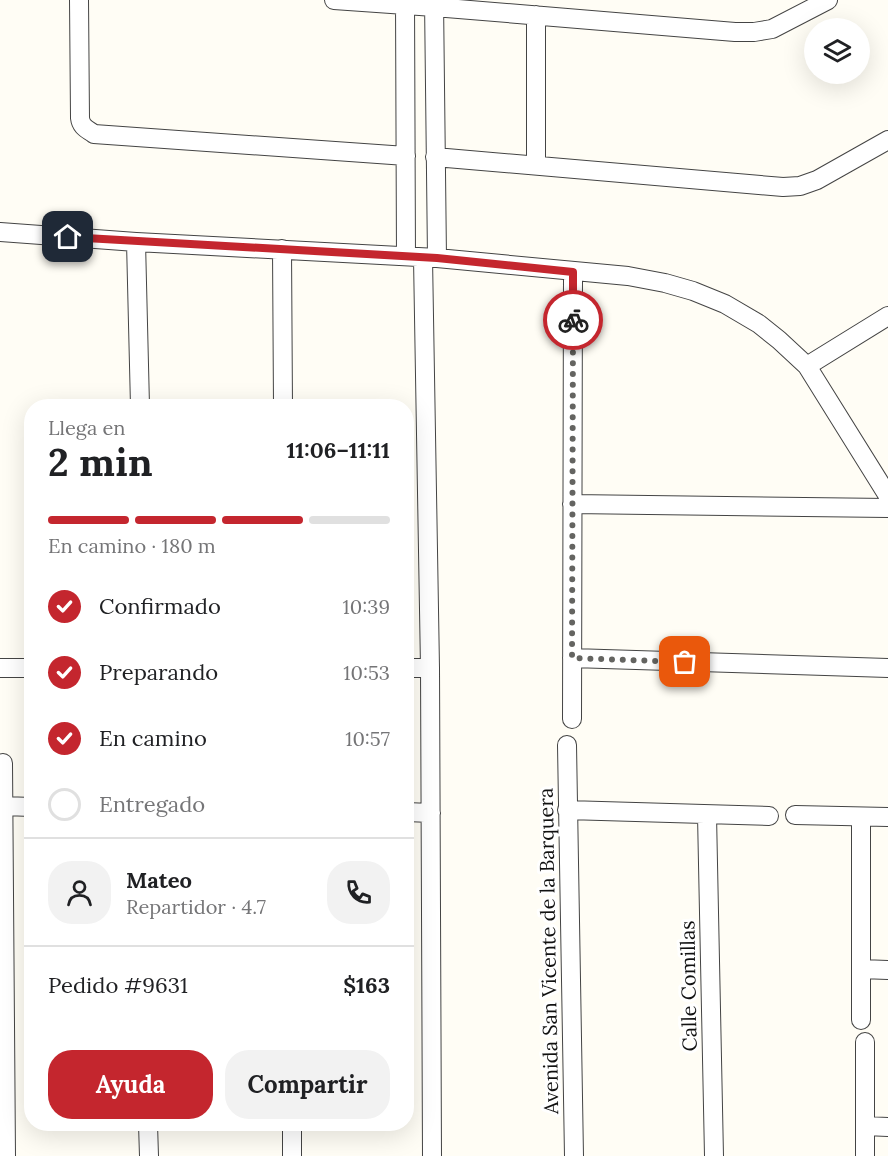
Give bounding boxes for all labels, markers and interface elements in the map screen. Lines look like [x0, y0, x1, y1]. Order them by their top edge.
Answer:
map controls [804, 18, 870, 84]
button: layers [804, 18, 870, 84]
pin [42, 211, 93, 262]
icon: home [51, 220, 84, 253]
courier [543, 290, 603, 350]
icon: bike [557, 304, 590, 337]
text: Llega en [48, 415, 125, 440]
text: 11:06–11:11 [286, 436, 390, 464]
text: 2 min [48, 437, 153, 487]
text: En camino · 180 m [48, 533, 216, 558]
icon: check [48, 590, 81, 623]
text: Confirmado [99, 592, 221, 620]
text: 10:39 [343, 594, 390, 619]
pin [659, 636, 710, 687]
icon: bag [668, 645, 701, 678]
icon: check [48, 656, 81, 689]
text: Preparando [99, 658, 218, 686]
text: 10:53 [343, 660, 390, 685]
icon: check [48, 722, 81, 755]
text: En camino [99, 724, 207, 752]
text: 10:57 [345, 726, 390, 751]
street label: Avenida San Vicente de la Barquera [533, 788, 563, 1115]
text: Entregado [99, 790, 205, 818]
button: person [48, 861, 111, 924]
button: phone [327, 861, 390, 924]
text: Mateo [126, 866, 192, 894]
text: Repartidor · 4.7 [126, 894, 266, 919]
street label: Calle Comillas [674, 920, 702, 1052]
text: Pedido #9631 [48, 971, 188, 999]
text: $163 [343, 971, 390, 999]
button: Ayuda [48, 1050, 213, 1119]
button: Compartir [225, 1050, 390, 1119]

